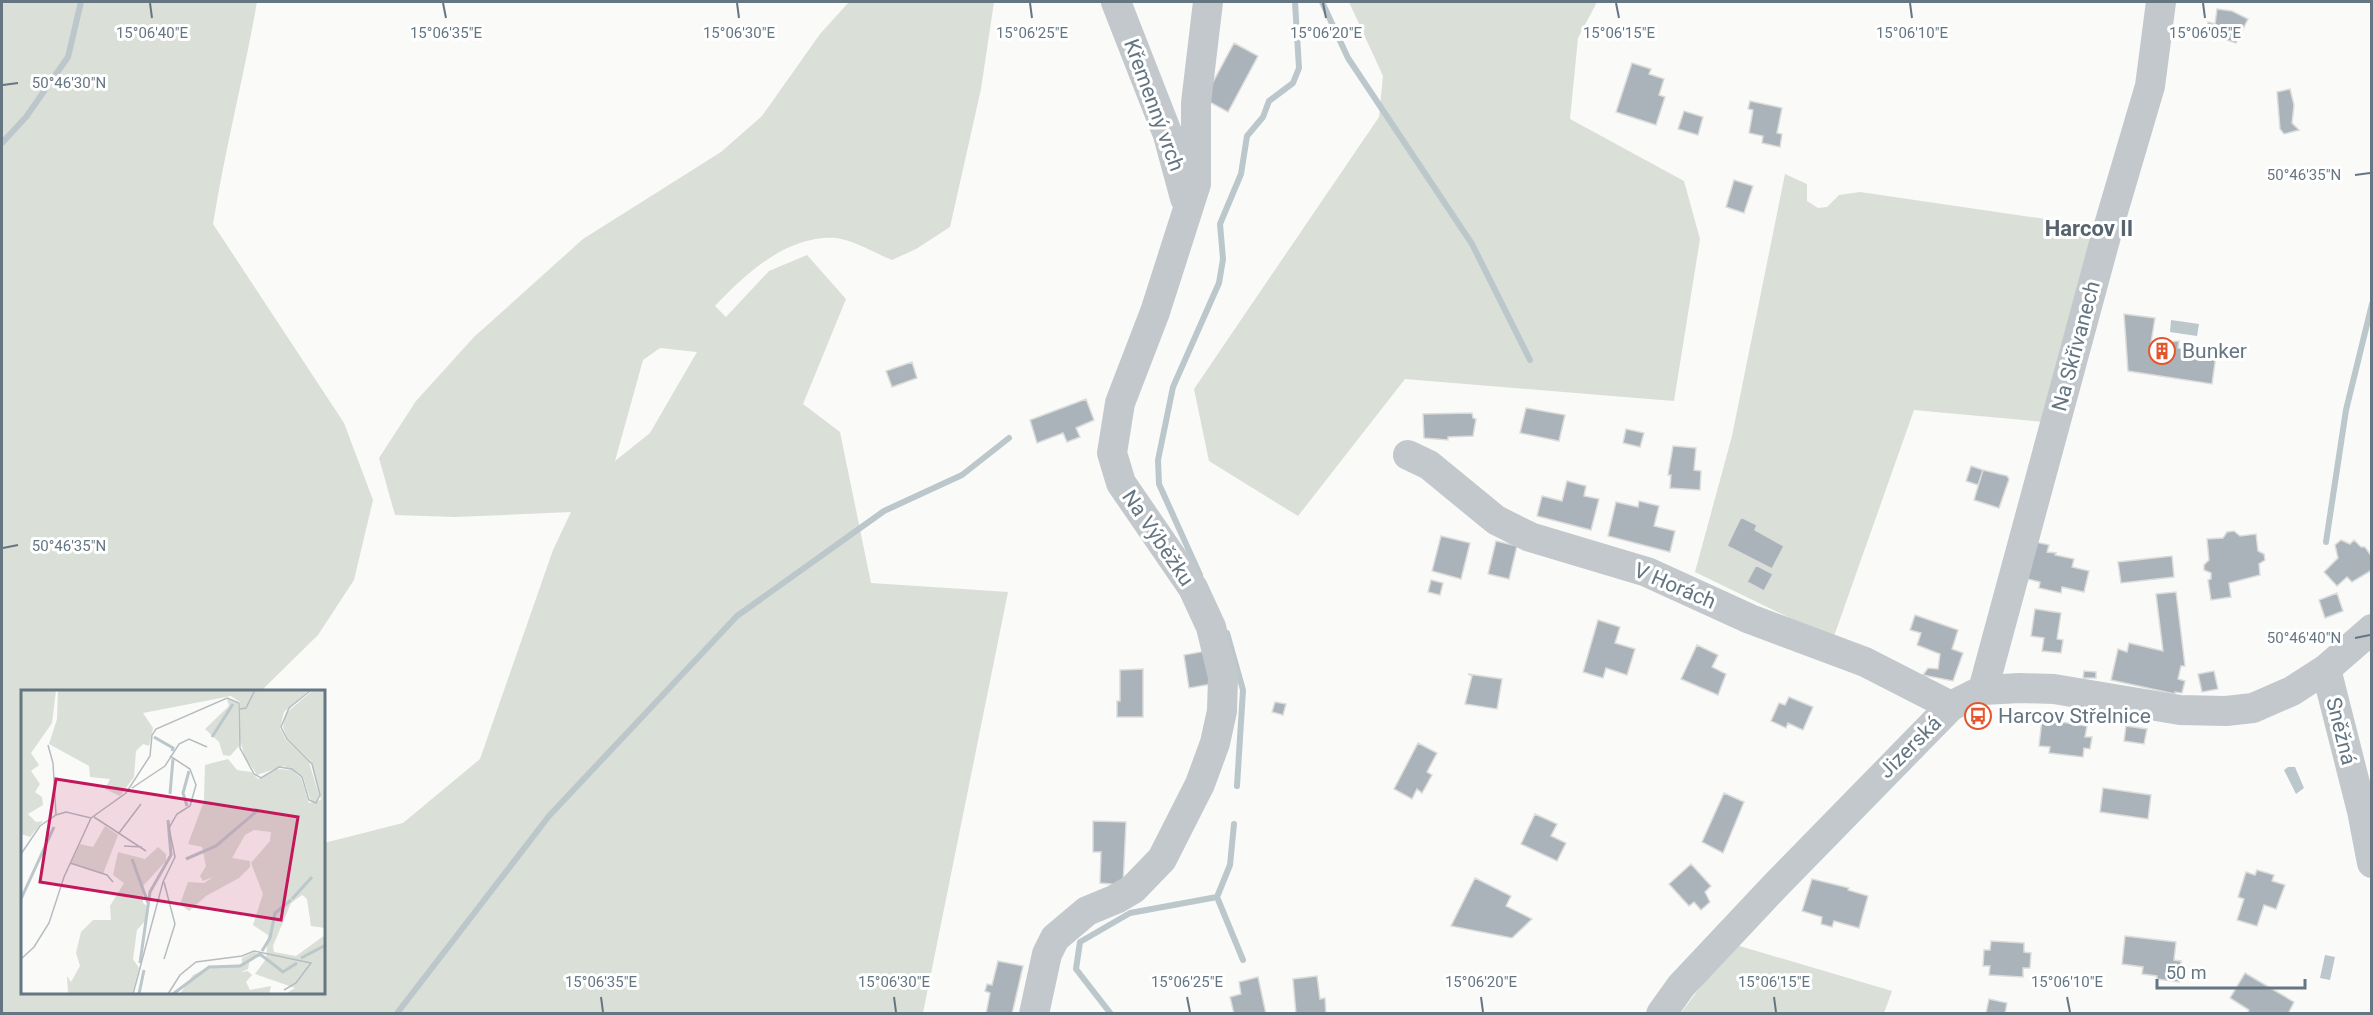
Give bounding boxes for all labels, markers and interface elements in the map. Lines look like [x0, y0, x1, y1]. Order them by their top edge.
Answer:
text: 15°06'40"E [116, 24, 189, 42]
text: 15°06'35"E [410, 24, 483, 42]
text: 15°06'30"E [703, 24, 776, 42]
text: 15°06'25"E [996, 24, 1069, 42]
text: 15°06'20"E [1290, 24, 1363, 42]
text: 15°06'15"E [1583, 24, 1656, 42]
text: 15°06'10"E [1876, 24, 1949, 42]
text: 15°06'05"E [2169, 24, 2242, 42]
street label: Křemenný vrch [1119, 36, 1189, 174]
text: 50°46'30"N [32, 74, 106, 92]
text: 50°46'35"N [2267, 166, 2341, 184]
district label: Harcov II [2045, 216, 2133, 241]
street label: Na Skřivanech [2047, 278, 2105, 414]
building icon: Bunker [2147, 336, 2177, 366]
place label: Bunker [2182, 339, 2247, 363]
street label: Na Výběžku [1117, 486, 1199, 590]
text: 50°46'35"N [32, 537, 106, 555]
street label: V Horách [1631, 558, 1719, 614]
text: 50°46'40"N [2267, 629, 2341, 647]
inset map [21, 690, 326, 994]
street label: Sněžná [2321, 695, 2361, 767]
bus stop icon: Harcov Střelnice [1963, 701, 1993, 731]
place label: Harcov Střelnice [1998, 704, 2151, 728]
street label: Jizerská [1874, 711, 1946, 783]
scale bar [2157, 952, 2306, 990]
text: 50 m [2166, 962, 2206, 983]
text: 15°06'35"E [565, 973, 638, 991]
text: 15°06'30"E [858, 973, 931, 991]
text: 15°06'25"E [1151, 973, 1224, 991]
text: 15°06'20"E [1445, 973, 1518, 991]
text: 15°06'15"E [1738, 973, 1811, 991]
text: 15°06'10"E [2031, 973, 2104, 991]

